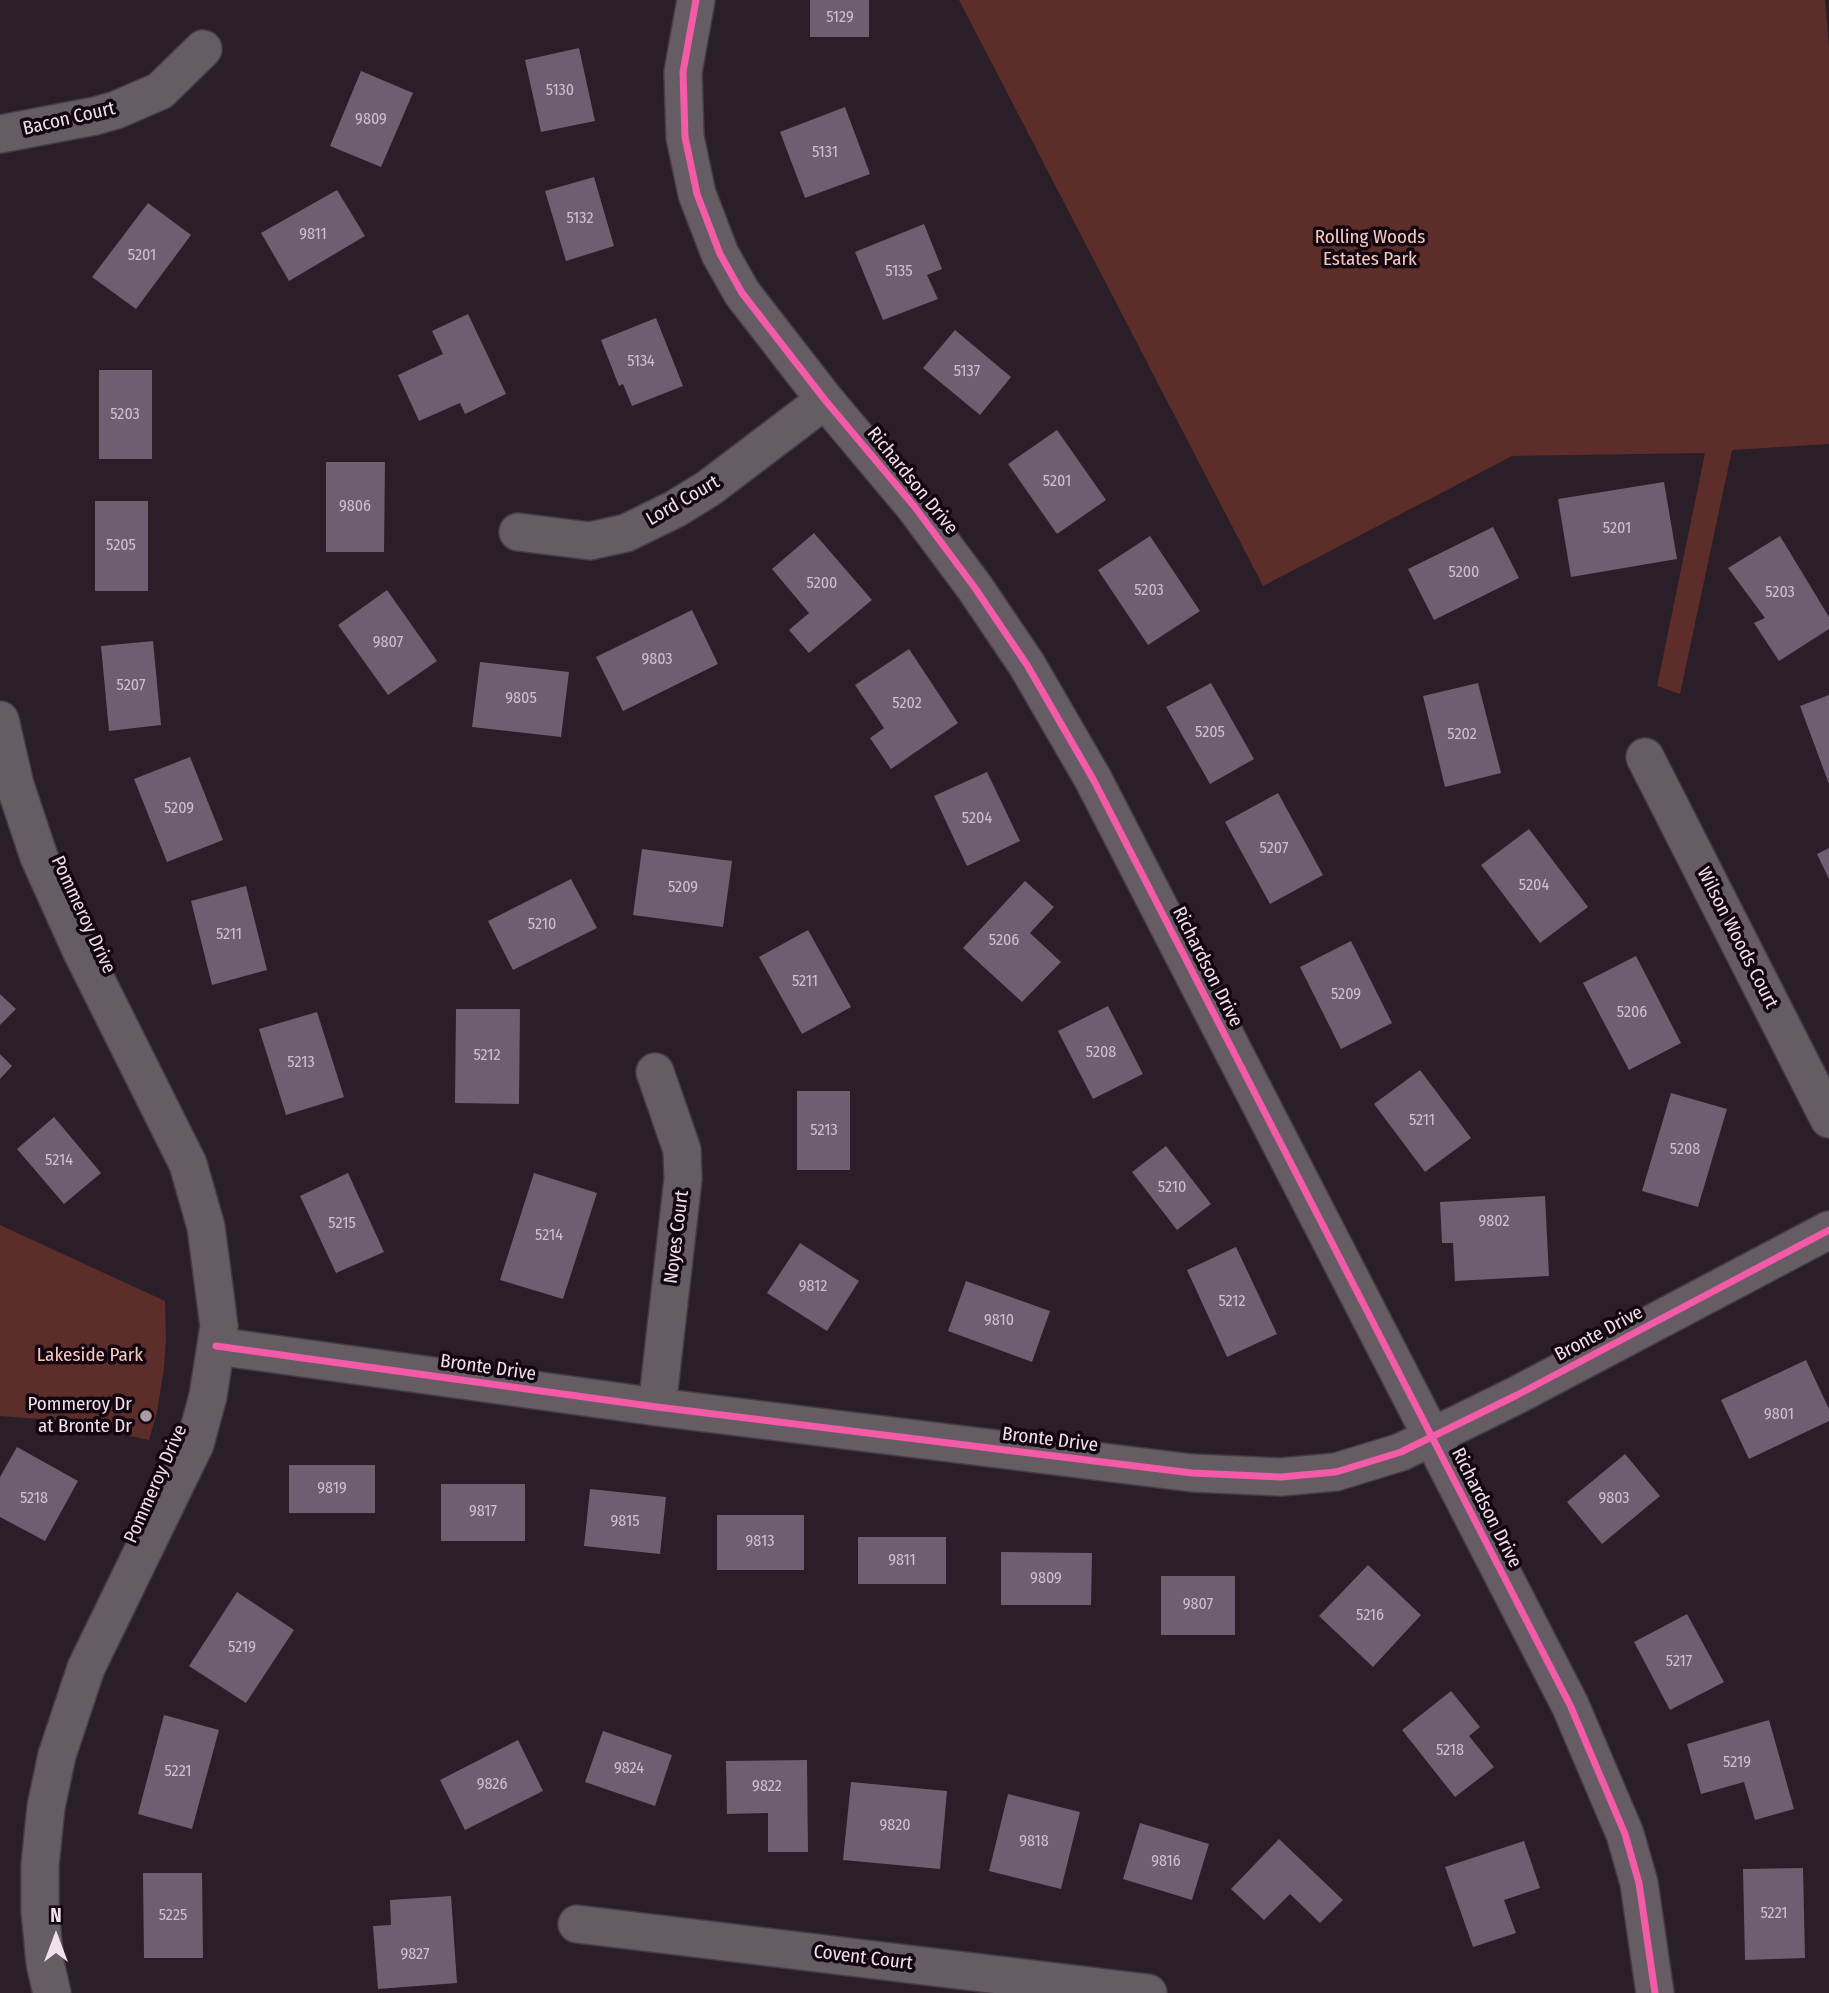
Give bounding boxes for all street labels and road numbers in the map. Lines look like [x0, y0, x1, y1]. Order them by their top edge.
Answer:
street label: Bacon Court [21, 97, 117, 141]
street label: Richardson Drive [862, 423, 962, 539]
street label: Lord Court [642, 471, 724, 531]
street label: Pommeroy Drive [46, 853, 120, 977]
street label: Wilson Woods Court [1692, 864, 1782, 1012]
street label: Richardson Drive [1167, 903, 1247, 1031]
street label: Noyes Court [660, 1189, 694, 1285]
street label: Bronte Drive [1551, 1301, 1647, 1367]
street label: Bronte Drive [439, 1350, 537, 1386]
street label: Pommeroy Drive [120, 1421, 192, 1547]
street label: Bronte Drive [1001, 1423, 1099, 1457]
street label: Richardson Drive [1446, 1444, 1526, 1572]
street label: Covent Court [812, 1941, 914, 1975]

